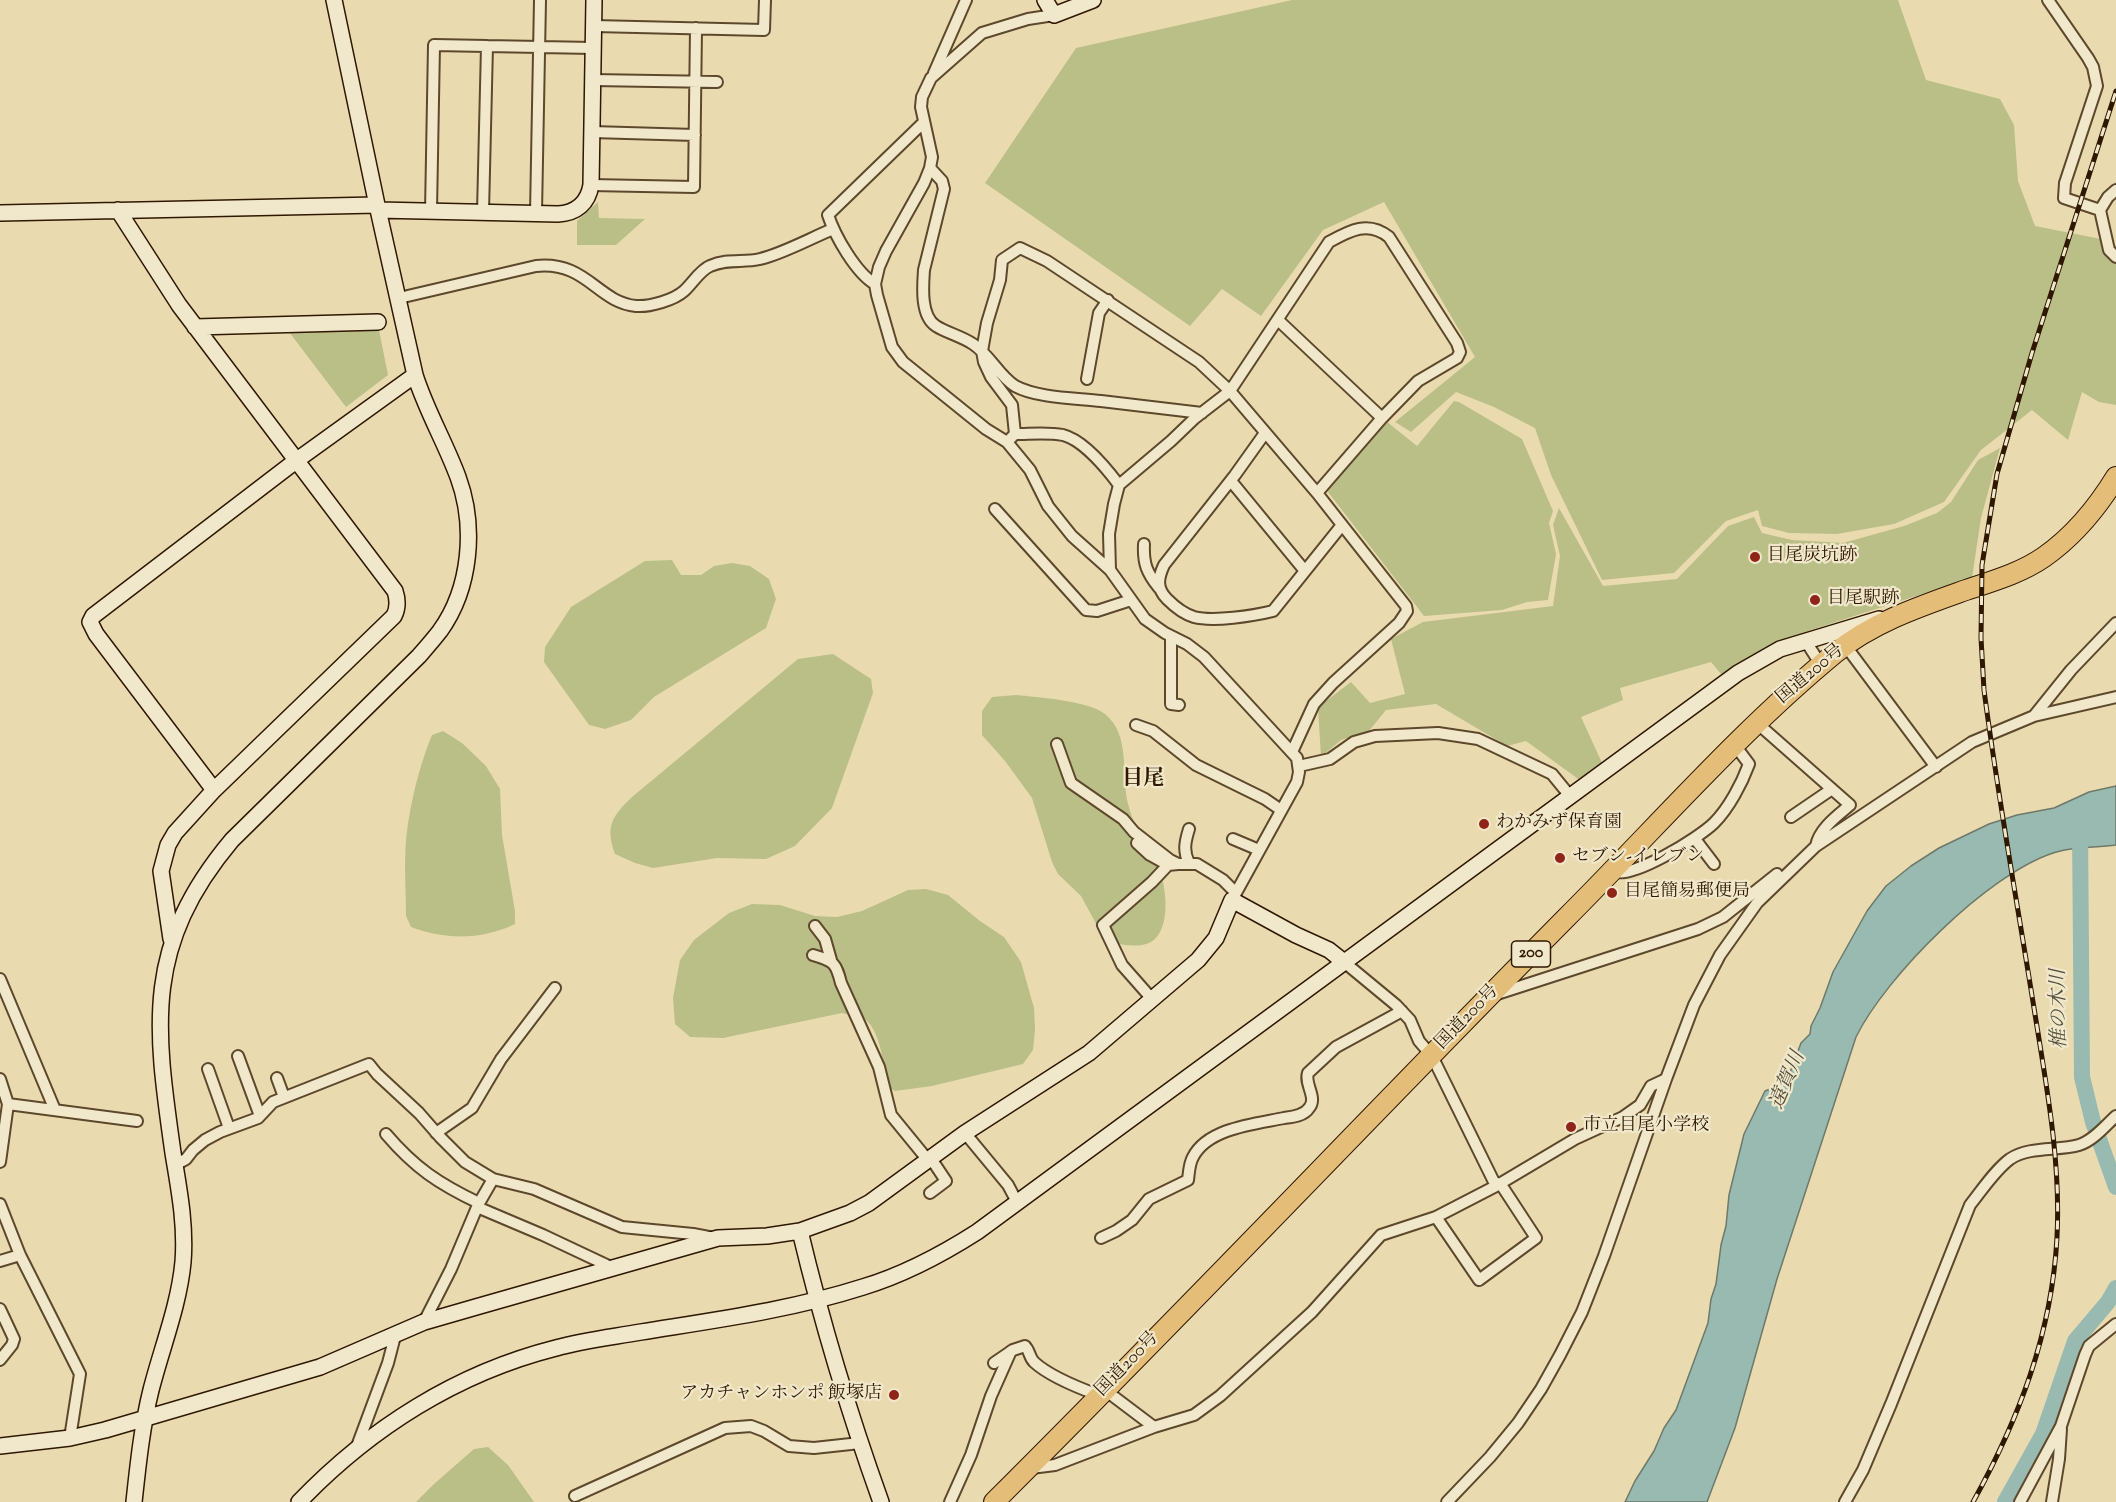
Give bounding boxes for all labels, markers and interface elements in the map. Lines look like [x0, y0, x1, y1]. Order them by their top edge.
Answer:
place label: 目尾炭坑跡 [1767, 546, 1857, 568]
marker: 目尾炭坑跡 [1748, 550, 1762, 564]
place label: 目尾駅跡 [1827, 589, 1899, 611]
marker: 目尾駅跡 [1808, 593, 1822, 607]
street label: 国道200号 [1773, 641, 1849, 709]
district label: 目尾 [1122, 767, 1164, 793]
place label: わかみず保育園 [1496, 813, 1622, 835]
marker: わかみず保育園 [1477, 817, 1491, 831]
place label: セブン-イレブン [1572, 847, 1704, 869]
marker: セブン-イレブン [1553, 851, 1567, 865]
place label: 目尾簡易郵便局 [1624, 882, 1750, 904]
marker: 目尾簡易郵便局 [1605, 886, 1619, 900]
road number: 200 [1512, 941, 1550, 967]
water label: 椎の木川 [2048, 969, 2074, 1049]
street label: 国道200号 [1432, 981, 1504, 1055]
water label: 遠賀川 [1766, 1049, 1812, 1113]
place label: 市立目尾小学校 [1583, 1116, 1709, 1138]
marker: 市立目尾小学校 [1564, 1120, 1578, 1134]
street label: 国道200号 [1092, 1328, 1164, 1402]
place label: アカチャンホンポ 飯塚店 [680, 1384, 882, 1406]
marker: アカチャンホンポ 飯塚店 [887, 1388, 901, 1402]

